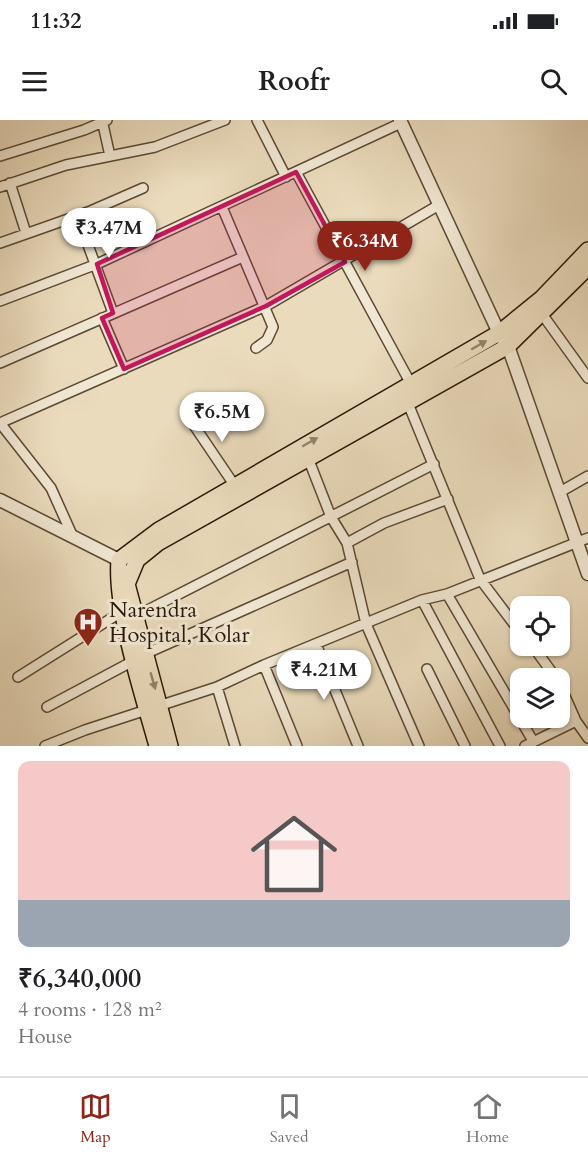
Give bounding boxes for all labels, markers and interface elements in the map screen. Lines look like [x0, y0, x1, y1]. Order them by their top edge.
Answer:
text: 11:32 [30, 6, 81, 36]
text: Roofr [258, 63, 330, 100]
icon: menu [18, 65, 51, 98]
icon: search [537, 65, 570, 98]
pin: ₹3.47M [60, 208, 158, 259]
text: ₹3.47M [75, 214, 143, 241]
pin: ₹6.34M [316, 221, 414, 272]
text: ₹6.34M [331, 227, 399, 254]
one-way arrow [471, 340, 488, 350]
pin: ₹6.5M [180, 392, 264, 443]
text: ₹6.5M [193, 398, 251, 425]
one-way arrow [302, 437, 318, 448]
place label: Narendra Hospital, Kolar [109, 595, 250, 650]
map controls [510, 596, 570, 728]
button: locate [510, 596, 570, 656]
hospital icon: Narendra Hospital, Kolar [72, 606, 104, 648]
pin: ₹4.21M [275, 650, 373, 701]
text: ₹4.21M [290, 656, 358, 683]
button: layers [510, 668, 570, 728]
one-way arrow [149, 672, 158, 690]
icon: home [240, 800, 348, 908]
text: ₹6,340,000 [18, 961, 141, 996]
text: 4 rooms · 128 m² [18, 996, 162, 1023]
text: House [18, 1023, 72, 1050]
tab: Map [79, 1090, 112, 1148]
tab: Saved [270, 1090, 308, 1148]
tab: Home [466, 1090, 509, 1148]

